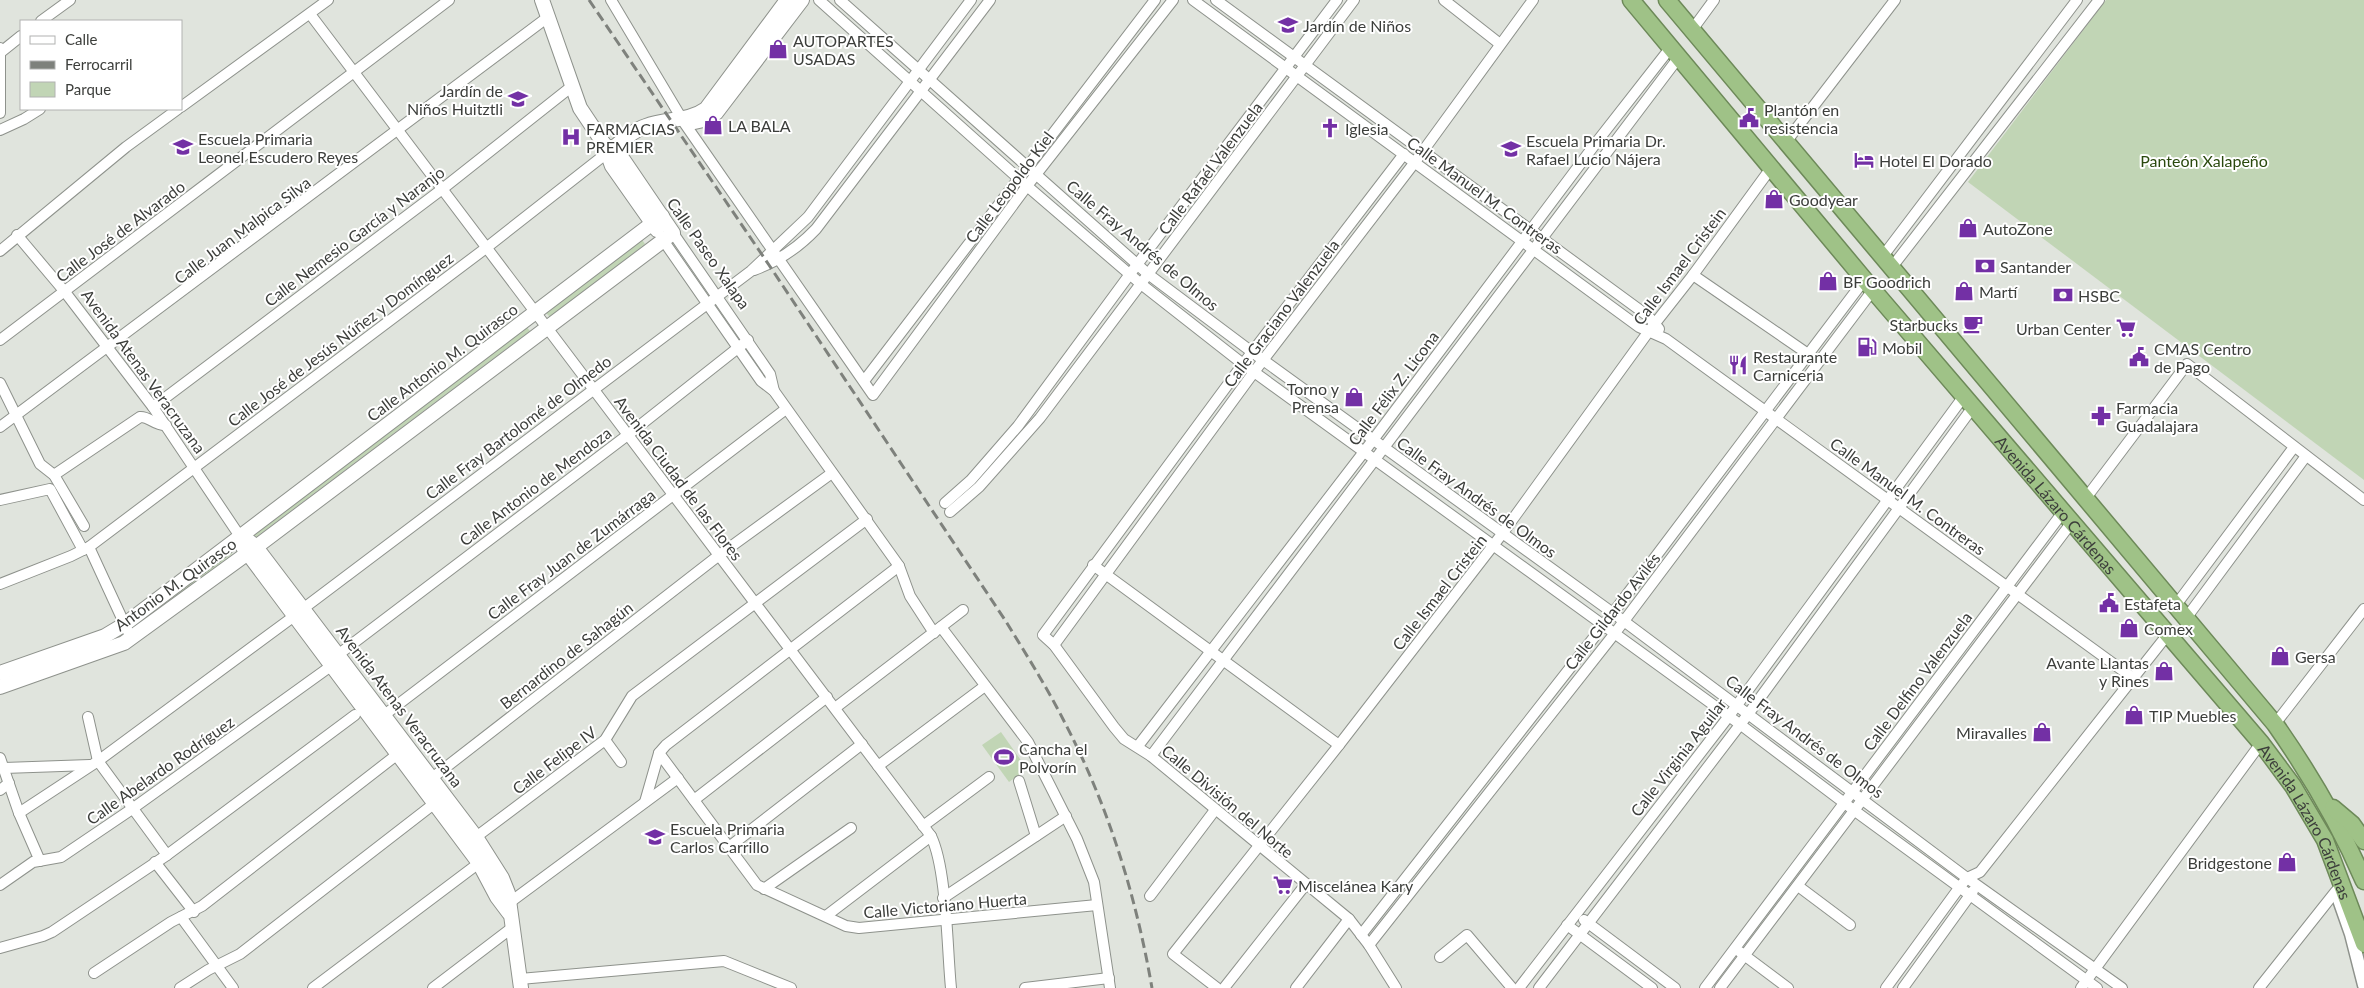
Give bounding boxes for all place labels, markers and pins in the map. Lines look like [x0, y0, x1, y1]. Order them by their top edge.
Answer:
school or university icon: Jardín de Niños [1277, 14, 1299, 36]
place label: Jardín de Niños [1303, 16, 1411, 35]
place label: AUTOPARTES USADAS [793, 31, 894, 68]
shop icon: AUTOPARTES USADAS [767, 38, 789, 60]
place label: Jardín de Niños Huitztli [407, 81, 503, 118]
school or university icon: Jardín de Niños Huitztli [507, 88, 529, 110]
place label: Plantón en resistencia [1764, 100, 1839, 137]
public building icon: Plantón en resistencia [1738, 107, 1760, 129]
shop icon: LA BALA [702, 114, 724, 136]
place label: LA BALA [728, 116, 791, 135]
church icon: Iglesia [1319, 117, 1341, 139]
place label: FARMACIAS PREMIER [586, 119, 675, 156]
place label: Iglesia [1345, 119, 1388, 138]
hospital icon: FARMACIAS PREMIER [560, 126, 582, 148]
place label: Escuela Primaria Leonel Escudero Reyes [198, 129, 358, 166]
place label: Escuela Primaria Dr. Rafael Lucio Nájera [1526, 131, 1666, 168]
school or university icon: Escuela Primaria Leonel Escudero Reyes [172, 136, 194, 158]
school or university icon: Escuela Primaria Dr. Rafael Lucio Nájera [1500, 138, 1522, 160]
hotel icon: Hotel El Dorado [1853, 149, 1875, 171]
place label: Hotel El Dorado [1879, 151, 1992, 170]
shop icon: Goodyear [1763, 188, 1785, 210]
place label: Goodyear [1789, 190, 1858, 209]
shop icon: AutoZone [1957, 217, 1979, 239]
place label: AutoZone [1983, 219, 2053, 238]
bank icon: Santander [1974, 255, 1996, 277]
place label: Santander [2000, 257, 2071, 276]
shop icon: BF Goodrich [1817, 270, 1839, 292]
place label: BF Goodrich [1843, 272, 1931, 291]
shop icon: Martí [1953, 280, 1975, 302]
place label: Martí [1979, 282, 2018, 301]
bank icon: HSBC [2052, 284, 2074, 306]
place label: HSBC [2078, 286, 2120, 305]
cafe icon: Starbucks [1962, 313, 1984, 335]
place label: Starbucks [1890, 315, 1958, 334]
supermarket icon: Urban Center [2115, 317, 2137, 339]
place label: Urban Center [2016, 319, 2111, 338]
fuel station icon: Mobil [1856, 336, 1878, 358]
place label: Mobil [1882, 338, 1922, 357]
place label: CMAS Centro de Pago [2154, 339, 2251, 376]
public building icon: CMAS Centro de Pago [2128, 346, 2150, 368]
place label: Restaurante Carniceria [1753, 347, 1837, 384]
restaurant icon: Restaurante Carniceria [1727, 354, 1749, 376]
place label: Torno y Prensa [1287, 379, 1340, 416]
shop icon: Torno y Prensa [1343, 386, 1365, 408]
place label: Farmacia Guadalajara [2116, 398, 2199, 435]
pharmacy icon: Farmacia Guadalajara [2090, 405, 2112, 427]
public building icon: Estafeta [2098, 592, 2120, 614]
place label: Estafeta [2124, 594, 2181, 613]
shop icon: Comex [2118, 617, 2140, 639]
place label: Comex [2144, 619, 2193, 638]
shop icon: Gersa [2269, 645, 2291, 667]
place label: Gersa [2295, 647, 2336, 666]
place label: Avante Llantas y Rines [2046, 653, 2149, 690]
shop icon: Avante Llantas y Rines [2153, 660, 2175, 682]
shop icon: TIP Muebles [2123, 704, 2145, 726]
place label: TIP Muebles [2149, 706, 2236, 725]
shop icon: Miravalles [2031, 721, 2053, 743]
place label: Miravalles [1956, 723, 2027, 742]
place label: Cancha el Polvorín [1019, 739, 1087, 776]
sports icon: Cancha el Polvorín [993, 746, 1015, 768]
place label: Escuela Primaria Carlos Carrillo [670, 819, 785, 856]
school or university icon: Escuela Primaria Carlos Carrillo [644, 826, 666, 848]
shop icon: Bridgestone [2276, 851, 2298, 873]
place label: Bridgestone [2187, 853, 2272, 872]
supermarket icon: Miscelánea Kary [1272, 874, 1294, 896]
place label: Miscelánea Kary [1298, 876, 1414, 895]

